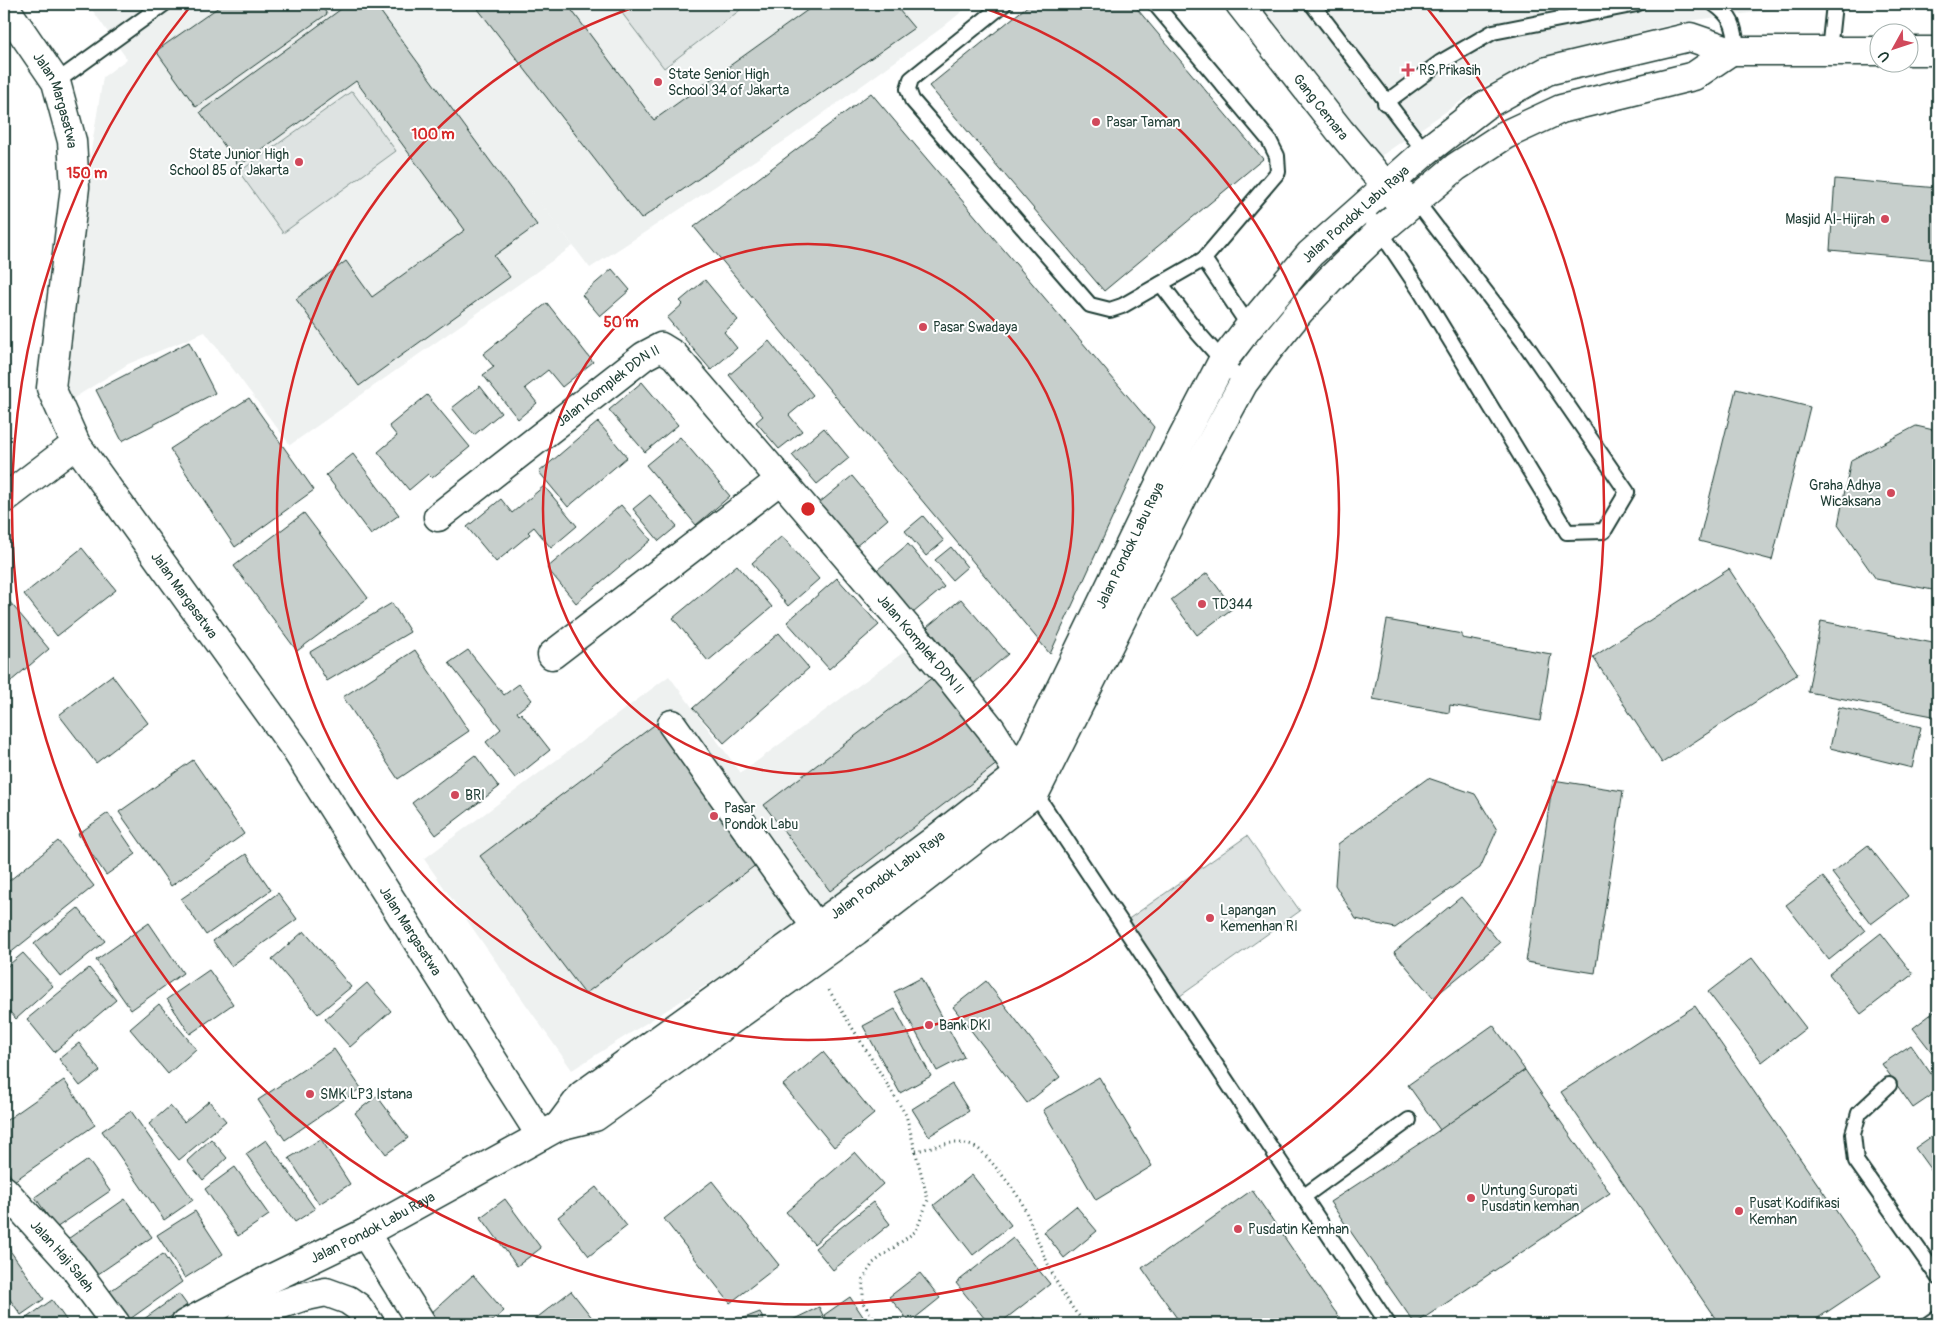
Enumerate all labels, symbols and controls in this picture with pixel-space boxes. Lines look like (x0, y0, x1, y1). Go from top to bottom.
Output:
north arrow (1870, 22, 1920, 72)
text: U (1875, 47, 1894, 65)
street label: Jalan Margasatwa (29, 49, 80, 149)
place label: RS Prikasih (1419, 62, 1481, 79)
marker: RS Prikasih (1401, 63, 1415, 77)
place label: State Senior High School 34 of Jakarta (668, 66, 789, 99)
street label: Gang Cemara (1289, 71, 1352, 144)
marker: State Senior High School 34 of Jakarta (652, 76, 664, 88)
place label: Pasar Taman (1106, 114, 1180, 131)
marker: Pasar Taman (1090, 116, 1102, 128)
text: 100 m (412, 125, 454, 144)
place label: State Junior High School 85 of Jakarta (169, 146, 289, 179)
marker: State Junior High School 85 of Jakarta (293, 156, 305, 168)
street label: Jalan Pondok Labu Raya (1298, 162, 1413, 266)
text: 150 m (67, 164, 107, 183)
place label: Masjid Al-Hijrah (1785, 211, 1875, 228)
marker: Masjid Al-Hijrah (1879, 213, 1891, 225)
text: 50 m (604, 313, 638, 332)
place label: Pasar Swadaya (933, 319, 1017, 336)
marker: Pasar Swadaya (917, 321, 929, 333)
street label: Jalan Komplek DDN II (553, 341, 663, 430)
place label: Graha Adhya Wicaksana (1809, 477, 1881, 510)
street label: Jalan Pondok Labu Raya (1092, 480, 1168, 611)
marker: Graha Adhya Wicaksana (1885, 487, 1897, 499)
centre of rings (799, 500, 817, 518)
street label: Jalan Margasatwa (147, 549, 221, 642)
street label: Jalan Komplek DDN II (873, 591, 968, 697)
place label: TD344 (1212, 596, 1253, 613)
marker: TD344 (1196, 598, 1208, 610)
place label: BRI (465, 787, 485, 804)
marker: BRI (449, 789, 461, 801)
place label: Pasar Pondok Labu (724, 800, 798, 833)
marker: Pasar Pondok Labu (708, 810, 720, 822)
street label: Jalan Pondok Labu Raya (827, 827, 948, 923)
street label: Jalan Margasatwa (376, 883, 445, 979)
place label: Lapangan Kemenhan RI (1220, 902, 1298, 935)
marker: Lapangan Kemenhan RI (1204, 912, 1216, 924)
place label: Bank DKI (939, 1017, 991, 1034)
marker: Bank DKI (923, 1019, 935, 1031)
place label: SMK LP3 Istana (320, 1086, 413, 1103)
marker: SMK LP3 Istana (304, 1088, 316, 1100)
place label: Untung Suropati Pusdatin kemhan (1481, 1182, 1580, 1215)
street label: Jalan Pondok Labu Raya (308, 1188, 438, 1267)
marker: Untung Suropati Pusdatin kemhan (1465, 1192, 1477, 1204)
place label: Pusat Kodifikasi Kemhan (1749, 1195, 1840, 1228)
marker: Pusat Kodifikasi Kemhan (1733, 1205, 1745, 1217)
street label: Jalan Haji Saleh (26, 1217, 97, 1295)
place label: Pusdatin Kemhan (1248, 1221, 1349, 1238)
marker: Pusdatin Kemhan (1232, 1223, 1244, 1235)

